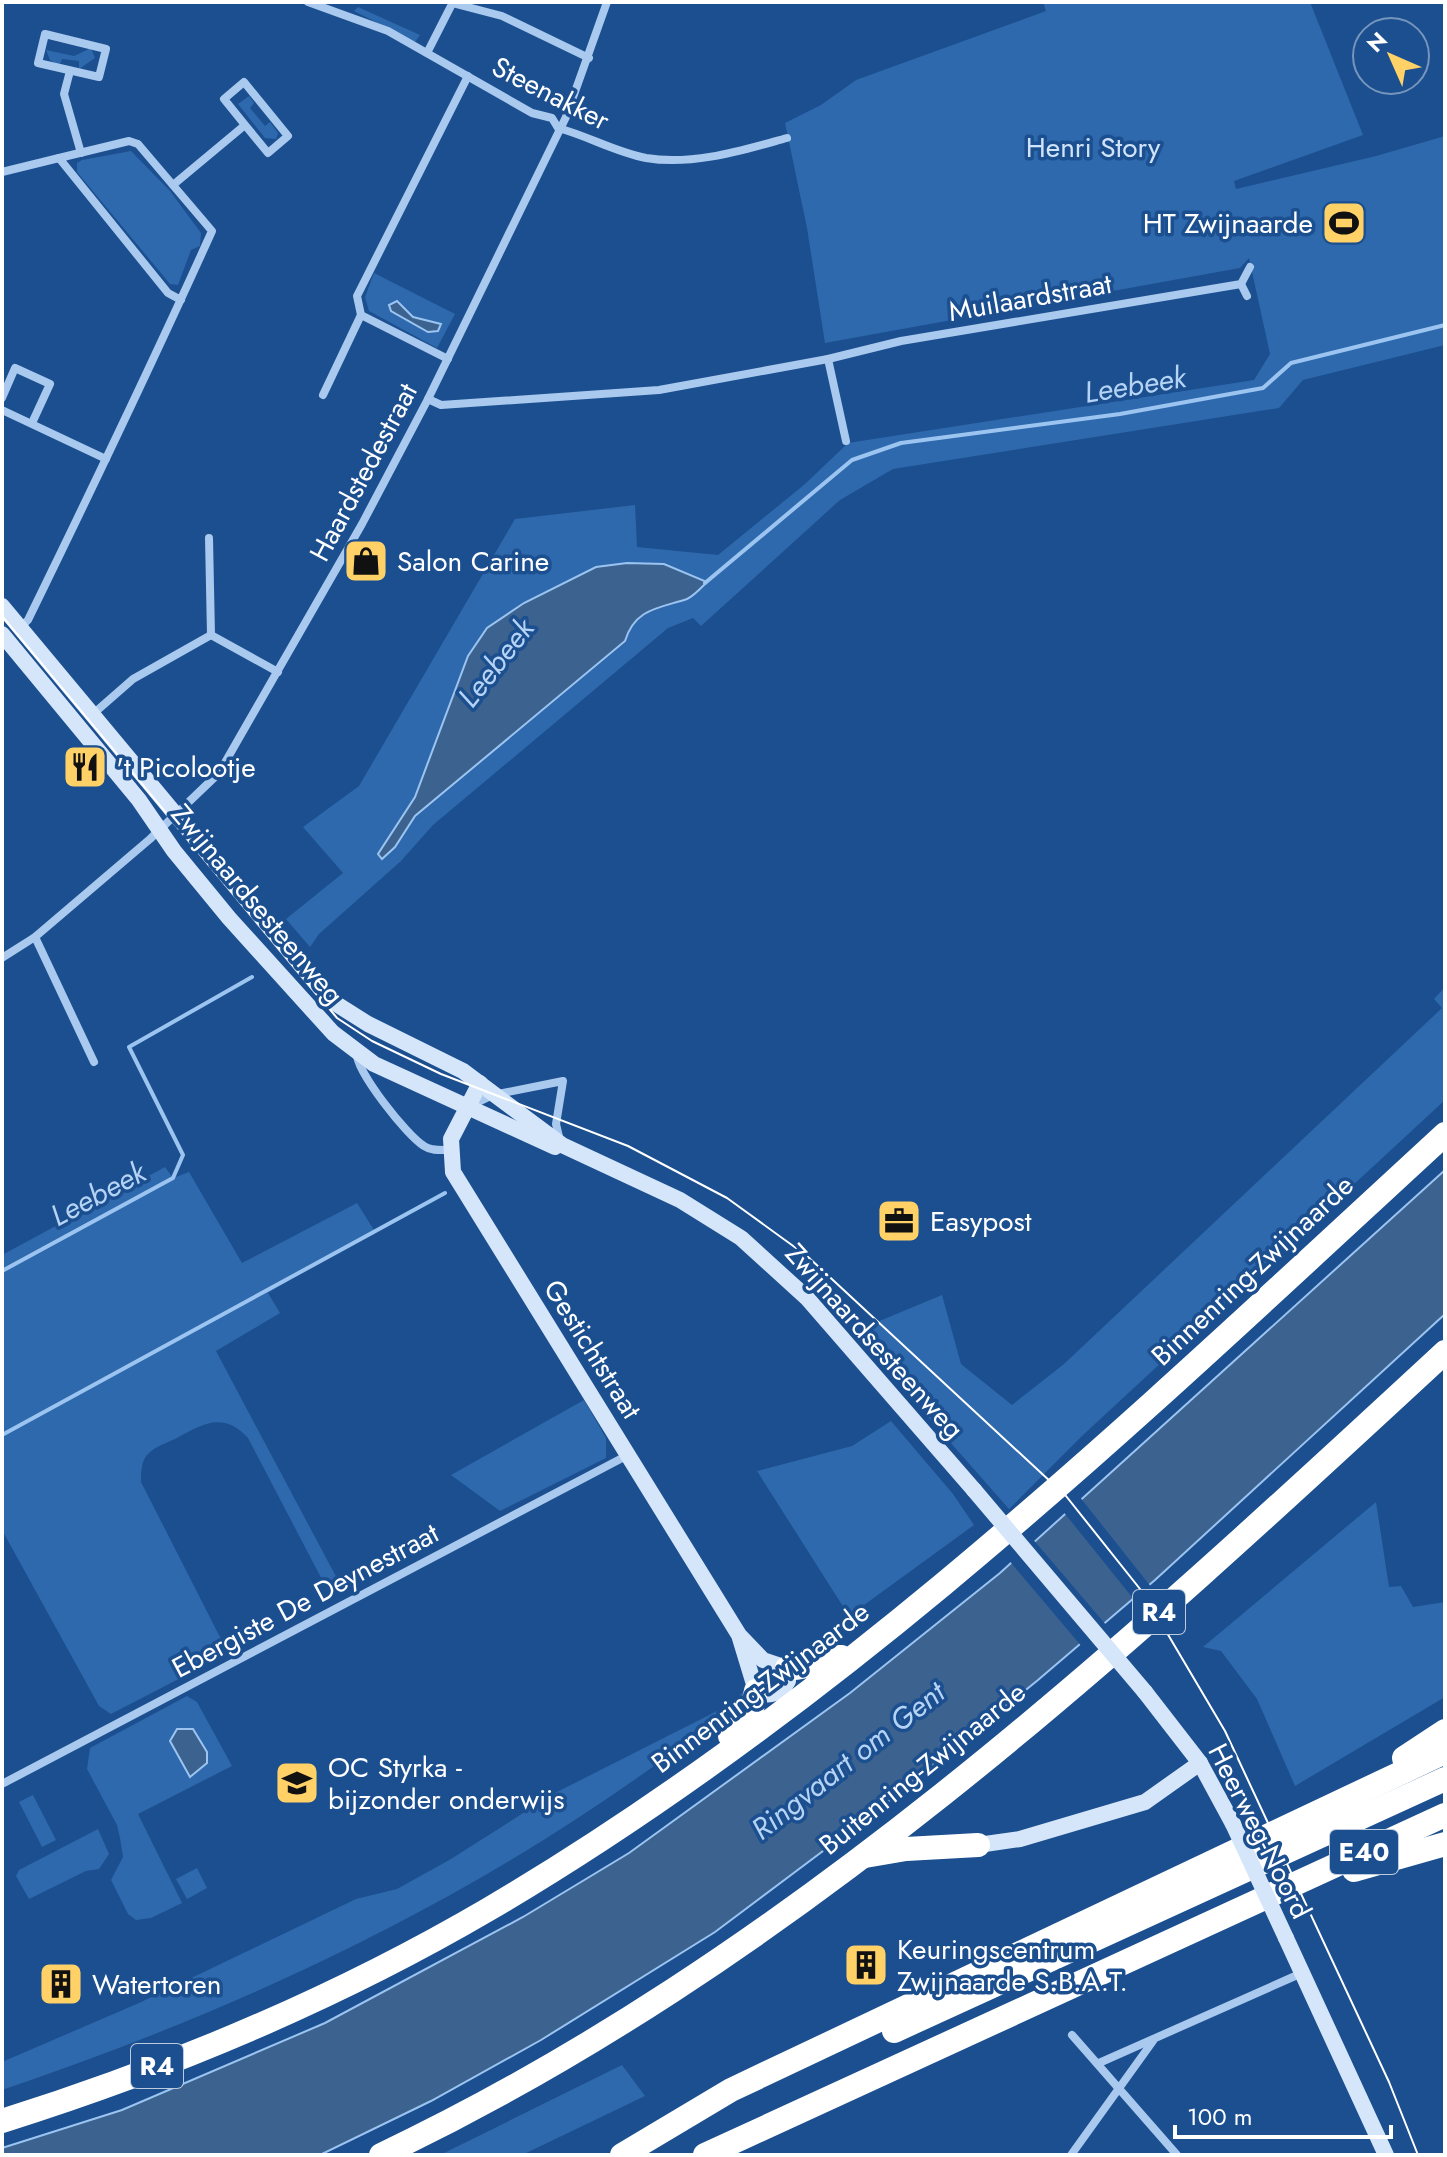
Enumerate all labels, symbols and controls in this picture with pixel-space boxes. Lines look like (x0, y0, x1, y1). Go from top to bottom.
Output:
north arrow (1351, 16, 1431, 96)
text: N (1359, 24, 1394, 59)
street label: Steenakker (485, 46, 617, 141)
park label: Henri Story (1026, 127, 1161, 168)
sports icon: HT Zwijnaarde (1320, 199, 1368, 247)
place label: HT Zwijnaarde (1143, 203, 1313, 244)
street label: Muilaardstraat (945, 263, 1115, 332)
water label: Leebeek (1081, 355, 1190, 414)
street label: Haardstedestraat (299, 376, 428, 569)
shop icon: Salon Carine (342, 537, 390, 585)
place label: Salon Carine (397, 541, 549, 582)
water label: Leebeek (447, 608, 545, 716)
restaurant icon: 't Picolootje (61, 743, 109, 791)
place label: 't Picolootje (116, 747, 256, 788)
street label: Zwijnaardsesteenweg (161, 795, 354, 1013)
water label: Leebeek (42, 1150, 154, 1237)
street label: Binnenring-Zwijnaarde (1142, 1165, 1363, 1375)
office icon: Easypost (875, 1197, 923, 1245)
place label: Easypost (930, 1201, 1032, 1242)
street label: Zwijnaardsesteenweg (776, 1235, 974, 1448)
street label: Gestichtstraat (533, 1272, 652, 1427)
street label: Ebergiste De Deynestraat (165, 1513, 446, 1688)
road number: R4 (1133, 1590, 1185, 1634)
street label: Binnenring-Zwijnaarde (643, 1592, 878, 1783)
water label: Ringvaart om Gent (742, 1670, 955, 1850)
street label: Buitenring-Zwijnaarde (810, 1672, 1035, 1865)
street label: Heerweg-Noord (1198, 1736, 1321, 1926)
place label: OC Styrka - bijzonder onderwijs (328, 1747, 565, 1820)
school or university icon: OC Styrka - bijzonder onderwijs (273, 1759, 321, 1807)
road number: E40 (1330, 1830, 1398, 1874)
place label: Keuringscentrum Zwijnaarde S.B.A.T. (897, 1929, 1128, 2002)
building icon: Keuringscentrum Zwijnaarde S.B.A.T. (842, 1941, 890, 1989)
building icon: Watertoren (37, 1960, 85, 2008)
place label: Watertoren (92, 1964, 221, 2005)
road number: R4 (131, 2044, 183, 2088)
scale bar (1175, 2089, 1391, 2139)
text: 100 m (1187, 2099, 1253, 2134)

